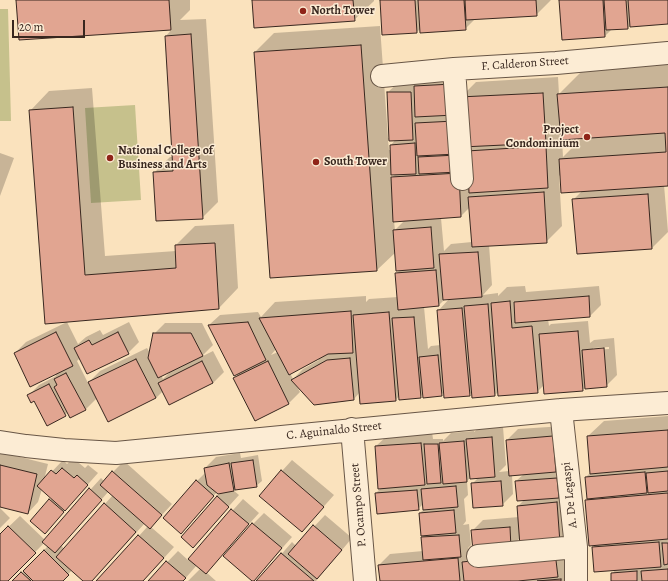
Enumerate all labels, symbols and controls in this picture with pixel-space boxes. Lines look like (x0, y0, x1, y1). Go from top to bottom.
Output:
place label: North Tower (311, 4, 375, 18)
marker: North Tower (298, 6, 308, 16)
scale bar (14, 12, 87, 38)
text: 20 m (19, 19, 43, 35)
street label: F. Calderon Street (481, 54, 569, 74)
place label: Project Condominium (506, 123, 579, 151)
marker: Project Condominium (582, 132, 592, 142)
place label: National College of Business and Arts (118, 144, 213, 172)
marker: National College of Business and Arts (105, 153, 115, 163)
place label: South Tower (324, 155, 387, 169)
marker: South Tower (311, 157, 321, 167)
street label: C. Aguinaldo Street (286, 419, 382, 443)
street label: A. De Legaspi (559, 461, 581, 529)
street label: P. Ocampo Street (348, 462, 370, 548)

